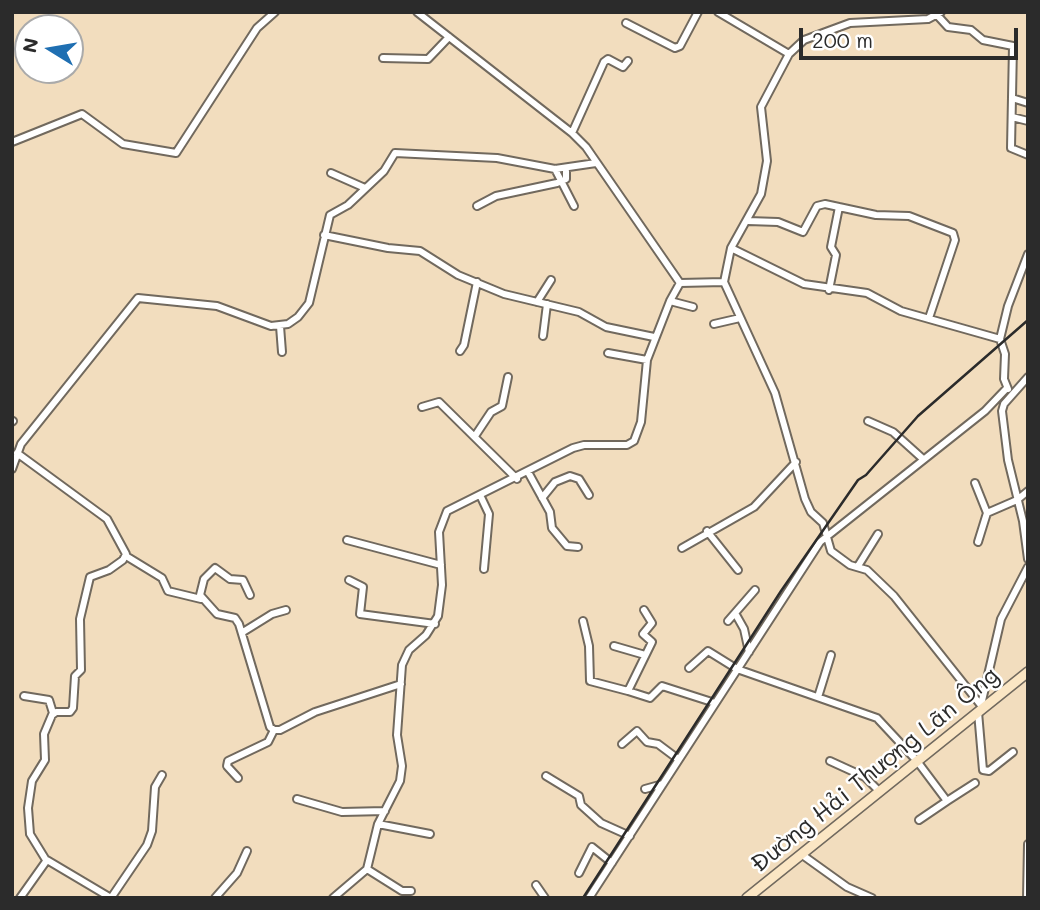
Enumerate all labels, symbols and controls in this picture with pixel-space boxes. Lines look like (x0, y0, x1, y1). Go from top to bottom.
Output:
north arrow (14, 14, 84, 84)
scale bar (802, 14, 1021, 58)
text: 200 m (812, 26, 873, 53)
text: N (16, 36, 44, 55)
street label: Đường Hải Thượng Lãn Ông (745, 661, 1005, 879)

